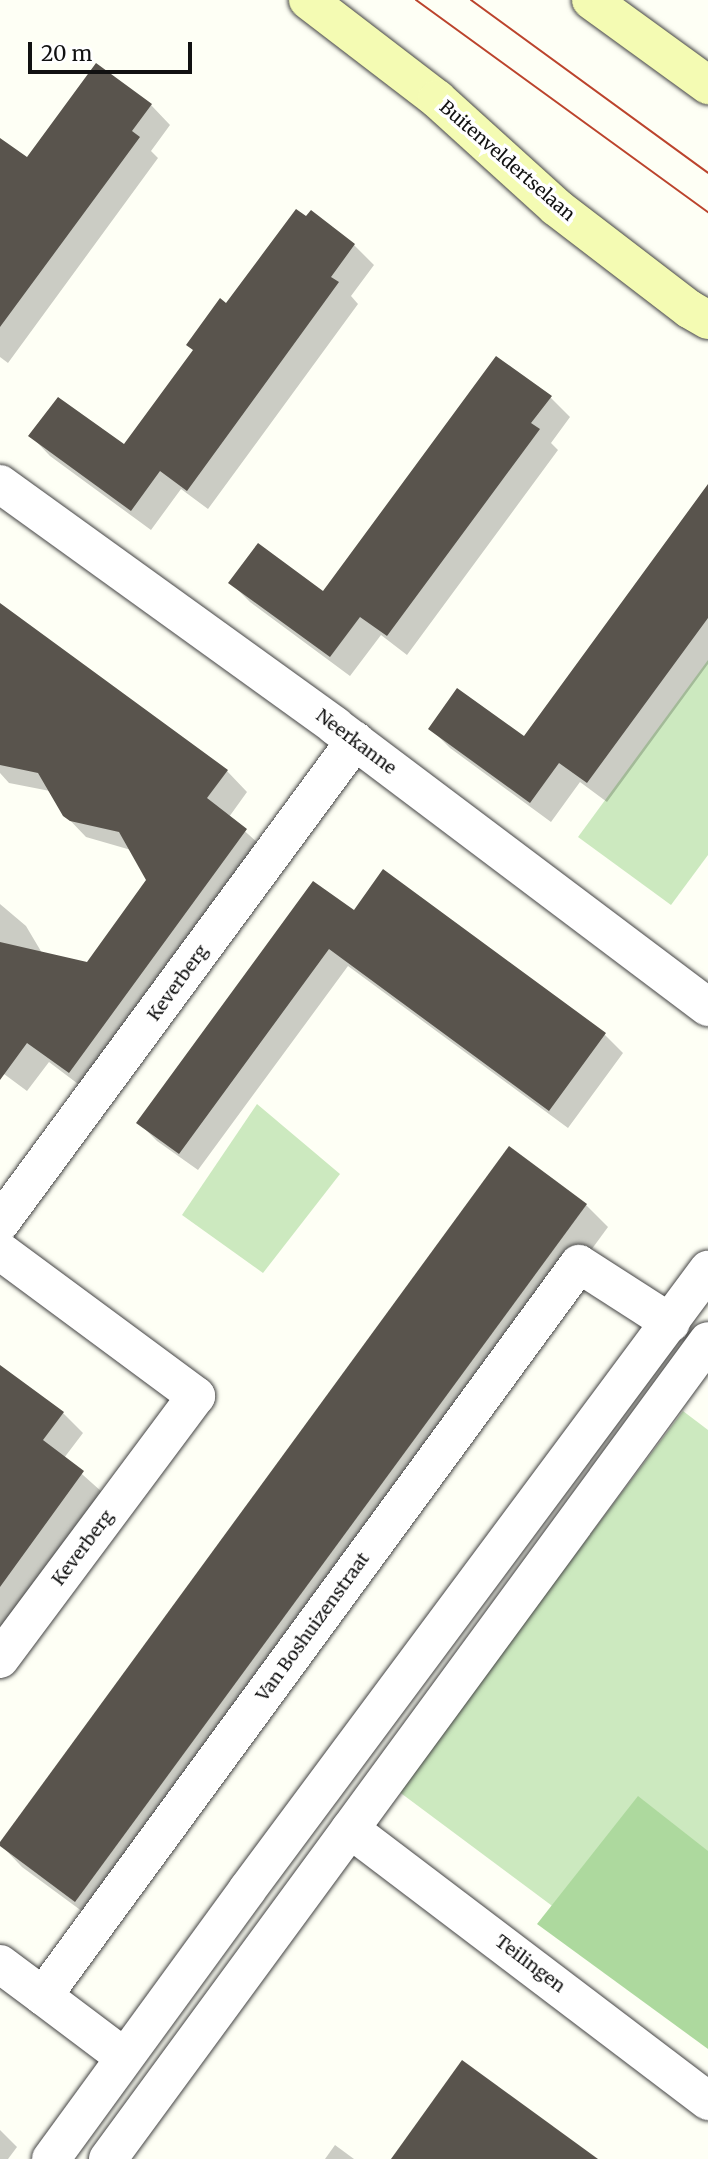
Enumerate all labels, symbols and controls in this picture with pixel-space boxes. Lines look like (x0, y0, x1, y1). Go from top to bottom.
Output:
scale bar (32, 28, 196, 72)
text: 20 m (41, 40, 92, 67)
street label: Buitenveldertselaan (435, 96, 579, 226)
street label: Neerkanne (312, 705, 400, 779)
street label: Keverberg (143, 941, 213, 1025)
street label: Keverberg (48, 1506, 118, 1590)
street label: Van Boshuizenstraat (252, 1549, 374, 1705)
street label: Teilingen (491, 1931, 569, 1997)

